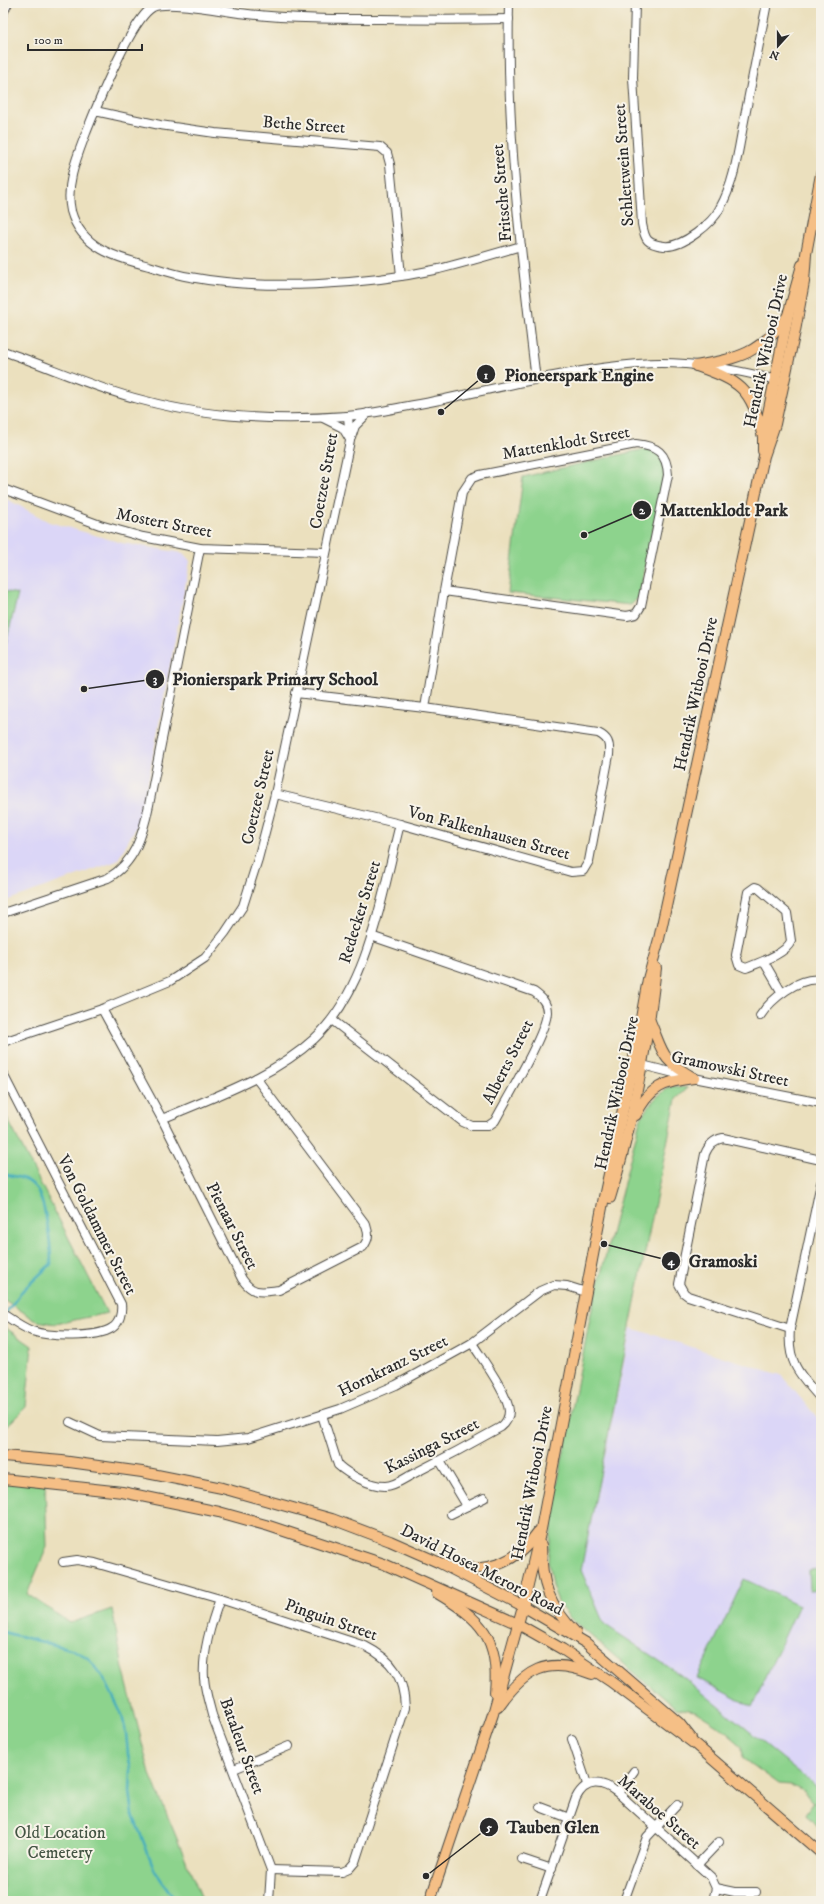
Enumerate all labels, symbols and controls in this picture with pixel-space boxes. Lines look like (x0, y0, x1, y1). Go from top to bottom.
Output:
scale bar (28, 26, 142, 52)
north arrow (758, 26, 798, 66)
text: 100 m (34, 33, 63, 48)
text: N (768, 46, 781, 63)
street label: Schlettwein Street (609, 102, 639, 227)
street label: Bethe Street (262, 111, 347, 139)
street label: Fritsche Street (487, 142, 517, 243)
street label: Hendrik Witbooi Drive (739, 272, 793, 430)
callout: Pioneerspark Engine (476, 359, 662, 389)
text: Pioneerspark Engine (504, 365, 654, 387)
text: 1 (484, 368, 489, 383)
street label: Mattenklodt Street (501, 421, 632, 465)
street label: Coetzee Street (305, 431, 343, 531)
callout: Mattenklodt Park (632, 495, 796, 525)
text: Mattenklodt Park (660, 500, 789, 522)
street label: Mostert Street (114, 503, 214, 543)
text: 2 (639, 503, 646, 518)
street label: Hendrik Witbooi Drive (669, 615, 723, 773)
callout: Pionierspark Primary School (145, 664, 386, 694)
text: Pionierspark Primary School (172, 669, 378, 691)
text: 3 (153, 672, 158, 687)
street label: Coetzee Street (236, 747, 280, 847)
street label: Von Falkenhausen Street (405, 801, 573, 865)
street label: Redecker Street (334, 857, 386, 966)
street label: Hendrik Witbooi Drive (590, 1014, 644, 1172)
street label: Alberts Street (477, 1015, 539, 1108)
street label: Gramowski Street (669, 1046, 791, 1092)
street label: Von Goldammer Street (52, 1150, 142, 1299)
street label: Pienaar Street (201, 1179, 264, 1274)
callout: Gramoski (661, 1246, 766, 1276)
text: Gramoski (689, 1251, 758, 1273)
text: 4 (667, 1254, 676, 1269)
street label: Hornkranz Street (334, 1330, 452, 1402)
street label: Hendrik Witbooi Drive (506, 1404, 558, 1562)
street label: Kassinga Street (381, 1413, 483, 1479)
street label: David Hosea Meroro Road (397, 1519, 568, 1621)
street label: Pinguin Street (282, 1594, 381, 1646)
street label: Bataleur Street (214, 1695, 270, 1798)
street label: Maraboe Street (613, 1770, 706, 1855)
callout: Tauben Glen (479, 1812, 607, 1842)
text: Tauben Glen (506, 1817, 600, 1839)
text: 5 (485, 1820, 492, 1835)
park label: Old Location Cemetery (14, 1822, 106, 1864)

